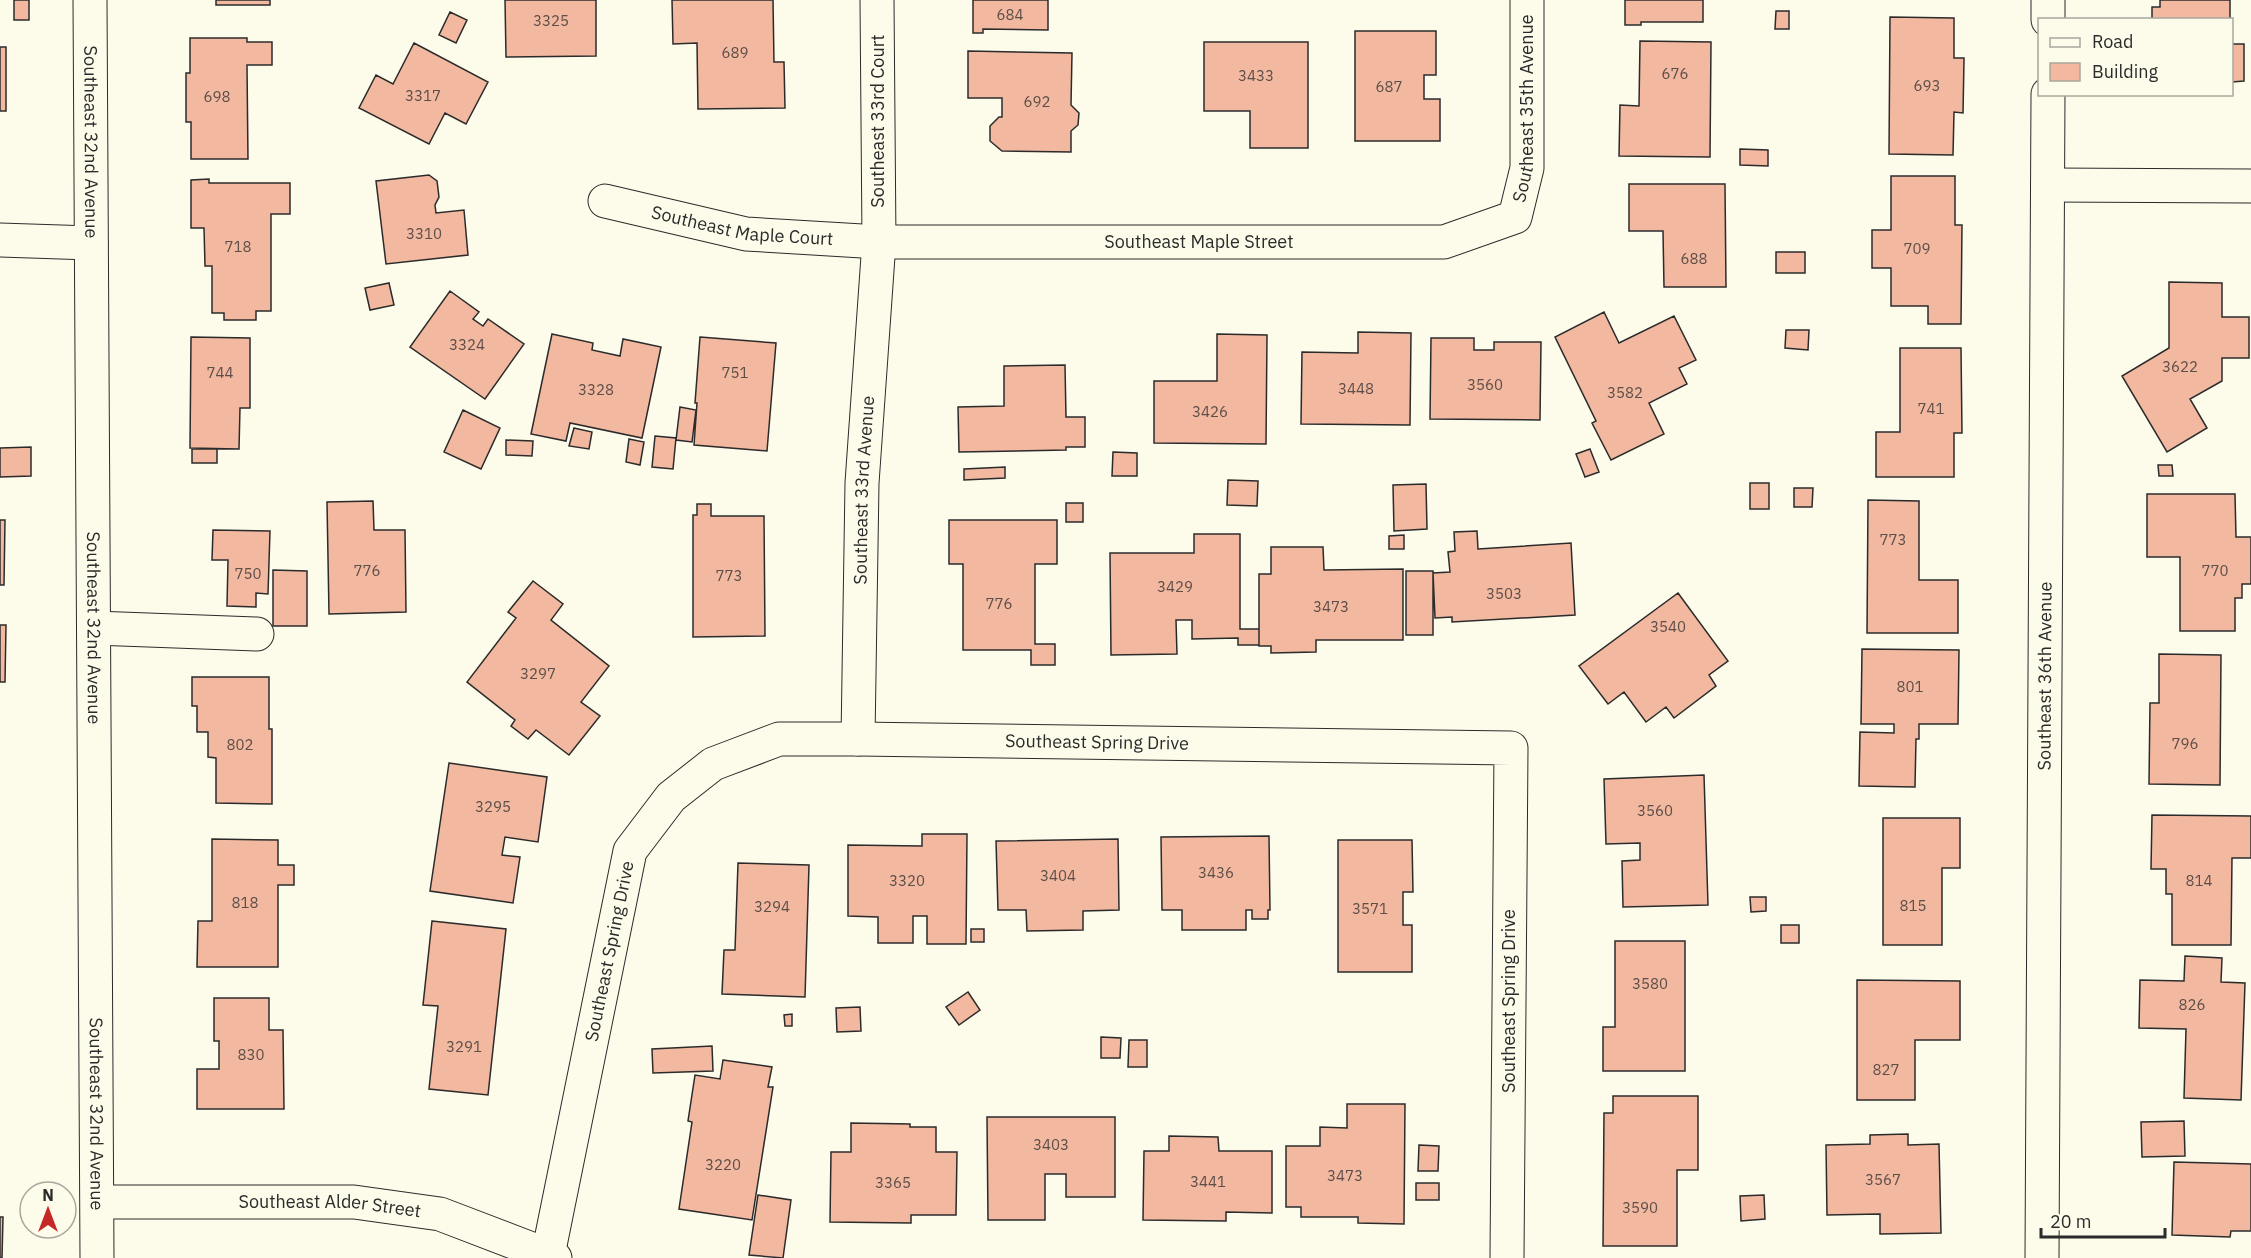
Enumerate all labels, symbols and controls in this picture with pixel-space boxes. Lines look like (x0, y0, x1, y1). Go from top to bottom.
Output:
house number: 684 (996, 5, 1024, 24)
house number: 3325 (533, 11, 569, 30)
street label: Southeast 35th Avenue (1507, 14, 1538, 205)
legend (2038, 18, 2233, 96)
text: Road (2092, 30, 2133, 53)
street label: Southeast 33rd Court (866, 34, 889, 208)
house number: 689 (721, 43, 749, 62)
street label: Southeast 32nd Avenue (79, 46, 103, 239)
text: Building (2092, 60, 2159, 83)
house number: 676 (1661, 64, 1689, 83)
house number: 3433 (1238, 66, 1274, 85)
house number: 693 (1913, 76, 1941, 95)
house number: 687 (1375, 77, 1403, 96)
house number: 3317 (405, 86, 441, 105)
house number: 698 (203, 87, 231, 106)
house number: 692 (1023, 92, 1051, 111)
street label: Southeast Maple Court (649, 200, 834, 250)
house number: 3310 (406, 224, 442, 243)
street label: Southeast Maple Street (1104, 230, 1294, 253)
house number: 718 (224, 237, 252, 256)
house number: 709 (1903, 239, 1931, 258)
house number: 688 (1680, 249, 1708, 268)
house number: 3324 (449, 335, 485, 354)
house number: 3622 (2162, 357, 2198, 376)
house number: 744 (206, 363, 234, 382)
house number: 751 (721, 363, 749, 382)
house number: 3560 (1467, 375, 1503, 394)
house number: 3448 (1338, 379, 1374, 398)
house number: 3328 (578, 380, 614, 399)
house number: 3582 (1607, 383, 1643, 402)
street label: Southeast 33rd Avenue (848, 395, 879, 585)
house number: 741 (1917, 399, 1945, 418)
house number: 3426 (1192, 402, 1228, 421)
house number: 773 (1879, 530, 1907, 549)
street label: Southeast 32nd Avenue (82, 532, 106, 725)
house number: 776 (353, 561, 381, 580)
house number: 770 (2201, 561, 2229, 580)
house number: 750 (234, 564, 262, 583)
house number: 773 (715, 566, 743, 585)
house number: 3429 (1157, 577, 1193, 596)
street label: Southeast 36th Avenue (2033, 581, 2056, 770)
house number: 3503 (1486, 584, 1522, 603)
house number: 776 (985, 594, 1013, 613)
house number: 3473 (1313, 597, 1349, 616)
house number: 3540 (1650, 617, 1686, 636)
house number: 3297 (520, 664, 556, 683)
house number: 801 (1896, 677, 1924, 696)
street label: Southeast Spring Drive (1005, 729, 1189, 755)
house number: 796 (2171, 734, 2199, 753)
house number: 802 (226, 735, 254, 754)
house number: 3295 (475, 797, 511, 816)
house number: 3560 (1637, 801, 1673, 820)
street label: Southeast Spring Drive (580, 859, 639, 1044)
house number: 3436 (1198, 863, 1234, 882)
house number: 3404 (1040, 866, 1076, 885)
house number: 3320 (889, 871, 925, 890)
house number: 814 (2185, 871, 2213, 890)
house number: 818 (231, 893, 259, 912)
house number: 815 (1899, 896, 1927, 915)
house number: 3294 (754, 897, 790, 916)
house number: 3571 (1352, 899, 1388, 918)
street label: Southeast Spring Drive (1497, 909, 1520, 1093)
house number: 3580 (1632, 974, 1668, 993)
house number: 826 (2178, 995, 2206, 1014)
street label: Southeast 32nd Avenue (85, 1018, 109, 1211)
house number: 3291 (446, 1037, 482, 1056)
house number: 830 (237, 1045, 265, 1064)
house number: 827 (1872, 1060, 1900, 1079)
house number: 3403 (1033, 1135, 1069, 1154)
house number: 3220 (705, 1155, 741, 1174)
house number: 3473 (1327, 1166, 1363, 1185)
house number: 3567 (1865, 1170, 1901, 1189)
house number: 3441 (1190, 1172, 1226, 1191)
house number: 3365 (875, 1173, 911, 1192)
north arrow (18, 1180, 78, 1240)
text: N (42, 1185, 54, 1205)
street label: Southeast Alder Street (238, 1190, 423, 1222)
house number: 3590 (1622, 1198, 1658, 1217)
scale bar (2041, 1201, 2166, 1239)
text: 20 m (2050, 1210, 2092, 1233)

